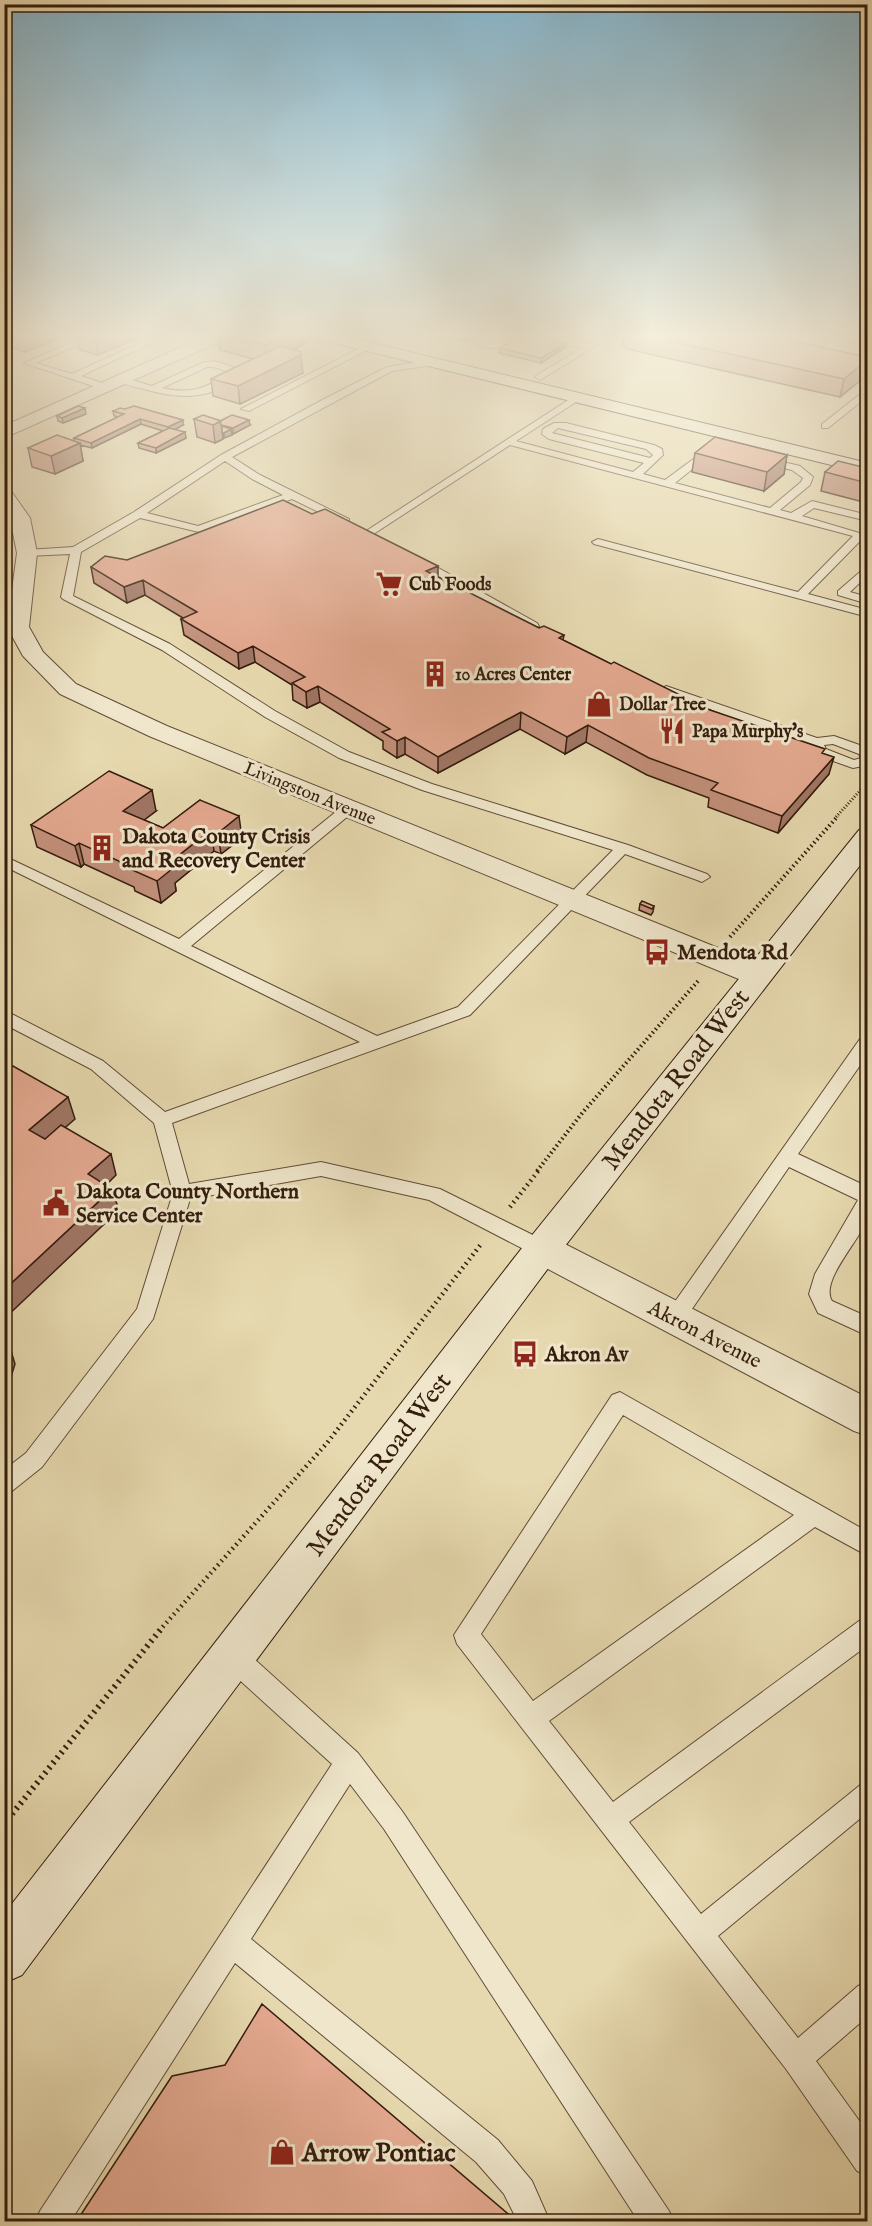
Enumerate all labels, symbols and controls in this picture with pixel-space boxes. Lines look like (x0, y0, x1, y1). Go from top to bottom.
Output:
supermarket icon: Cub Foods (374, 569, 404, 599)
place label: Cub Foods (409, 574, 492, 597)
building icon: 10 Acres Center (420, 659, 450, 689)
place label: 10 Acres Center (455, 664, 572, 687)
shop icon: Dollar Tree (584, 689, 614, 719)
place label: Dollar Tree (619, 694, 707, 717)
restaurant icon: Papa Murphy's (657, 716, 687, 746)
place label: Papa Murphy's (692, 721, 804, 744)
street label: Livingston Avenue (240, 757, 379, 831)
place label: Dakota County Crisis and Recovery Center (122, 824, 310, 875)
building icon: Dakota County Crisis and Recovery Center (87, 833, 117, 863)
bus stop icon: Mendota Rd (642, 937, 672, 967)
place label: Mendota Rd (677, 940, 789, 967)
street label: Mendota Road West (595, 982, 757, 1177)
place label: Dakota County Northern Service Center (76, 1179, 299, 1230)
public building icon: Dakota County Northern Service Center (41, 1188, 71, 1218)
street label: Akron Avenue (642, 1295, 766, 1376)
bus stop icon: Akron Av (510, 1339, 540, 1369)
place label: Akron Av (544, 1342, 629, 1369)
street label: Mendota Road West (299, 1366, 459, 1563)
shop icon: Arrow Pontiac (267, 2137, 297, 2167)
place label: Arrow Pontiac (301, 2137, 456, 2170)

